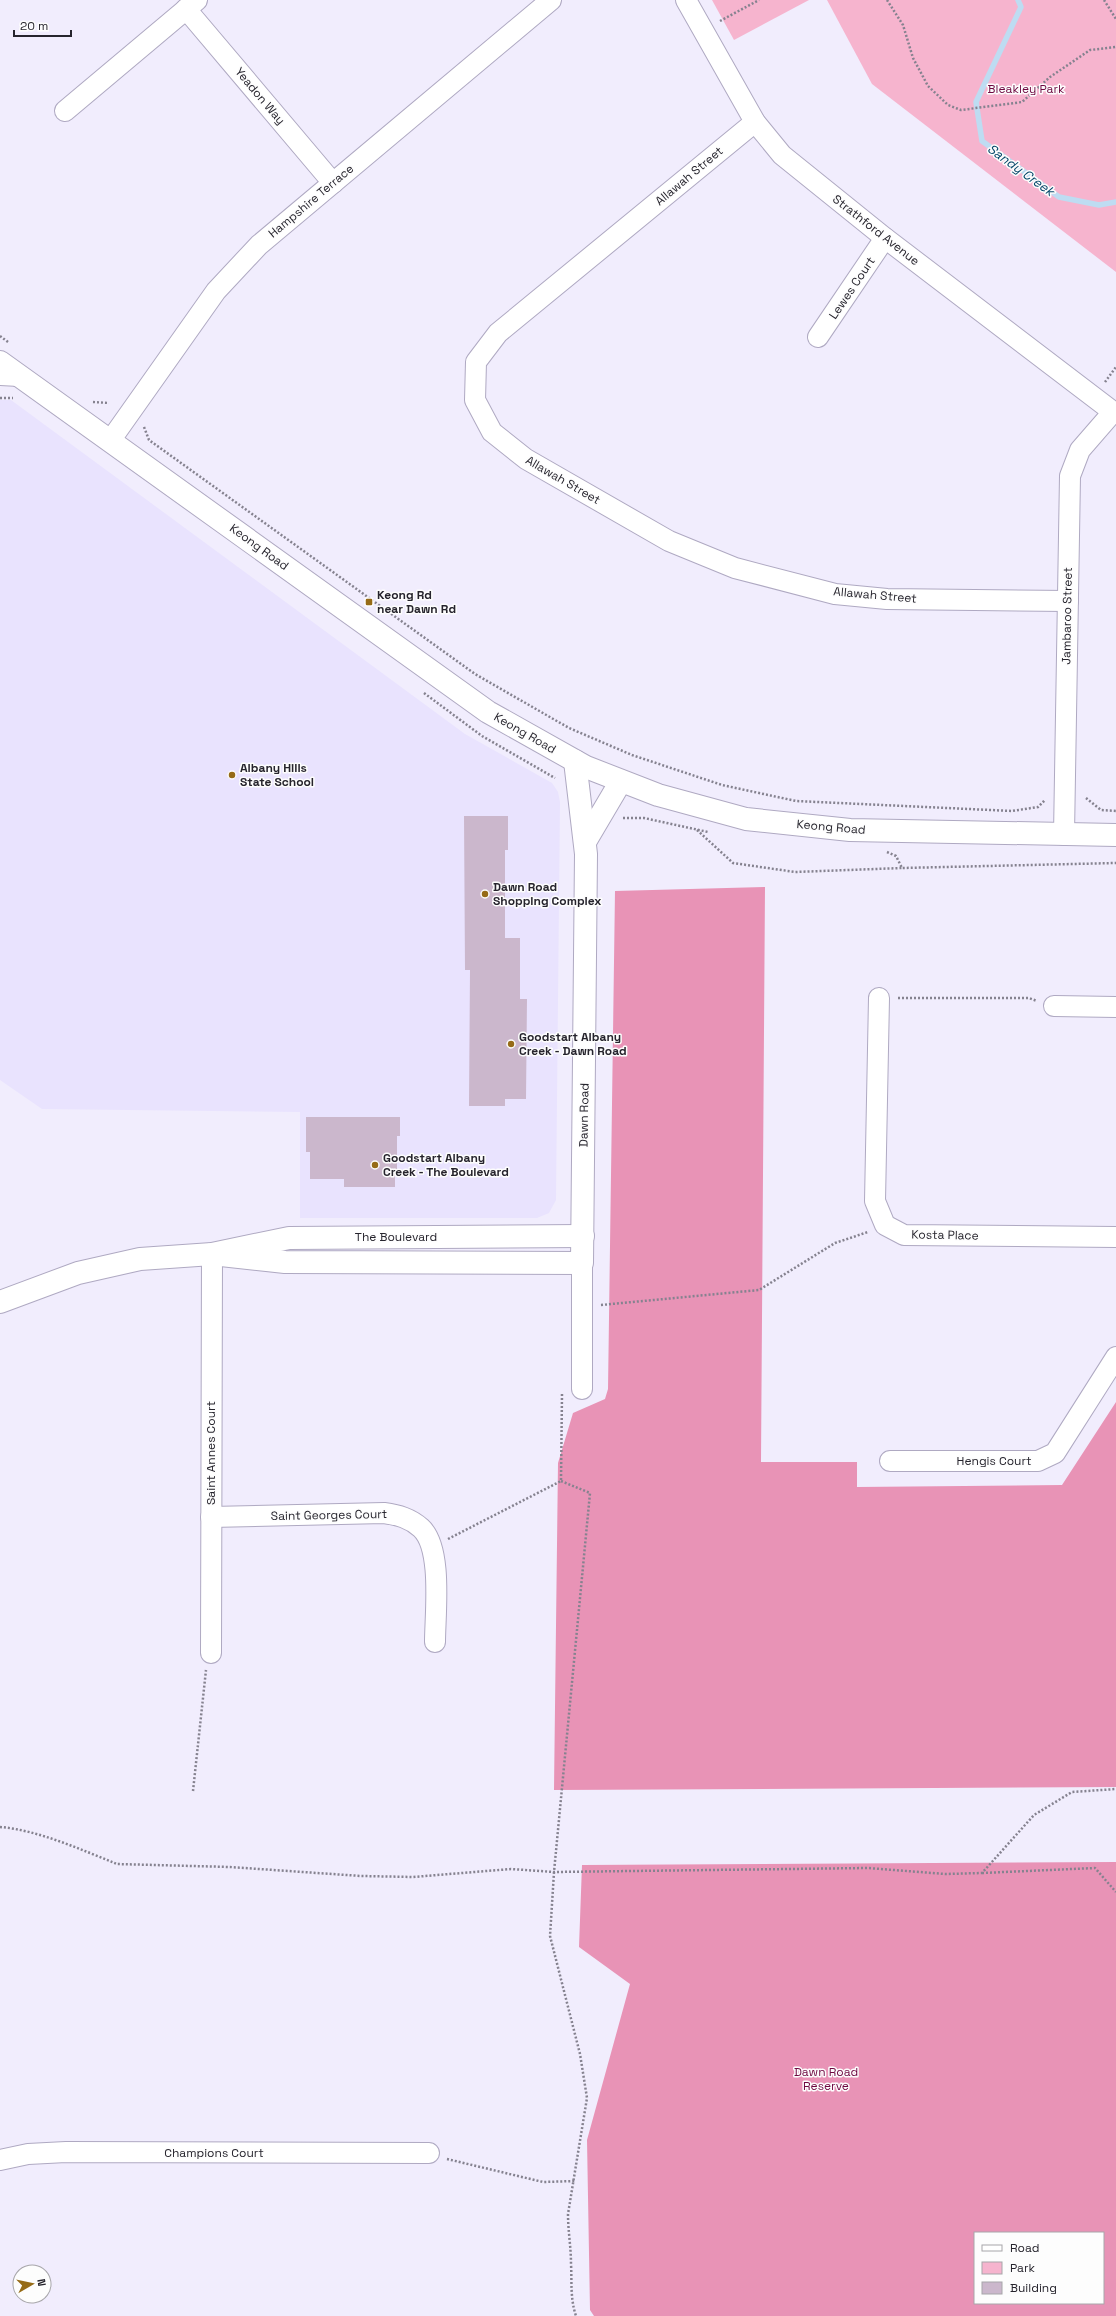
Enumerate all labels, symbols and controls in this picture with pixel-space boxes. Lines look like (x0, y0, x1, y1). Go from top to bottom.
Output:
scale bar (14, 12, 71, 38)
text: 20 m (20, 18, 48, 34)
street label: Yeadon Way (231, 64, 289, 128)
park label: Bleakley Park (988, 81, 1065, 97)
water label: Sandy Creek (984, 140, 1059, 201)
street label: Allawah Street (652, 143, 726, 209)
street label: Hampshire Terrace (265, 161, 357, 241)
street label: Strathford Avenue (829, 191, 923, 269)
street label: Lewes Court (825, 254, 879, 322)
street label: Allawah Street (523, 452, 603, 508)
street label: Keong Road (226, 520, 292, 574)
street label: Jambaroo Street (1058, 567, 1076, 665)
street label: Allawah Street (833, 583, 917, 607)
place label: Keong Rd near Dawn Rd (377, 587, 456, 617)
marker: Keong Rd near Dawn Rd (364, 597, 374, 607)
street label: Keong Road (491, 709, 559, 757)
place label: Albany Hills State School (240, 760, 314, 790)
marker: Albany Hills State School (227, 770, 237, 780)
street label: Keong Road (796, 816, 866, 838)
place label: Dawn Road Shopping Complex (493, 879, 601, 909)
marker: Dawn Road Shopping Complex (480, 889, 490, 899)
place label: Goodstart Albany Creek - Dawn Road (519, 1029, 627, 1059)
marker: Goodstart Albany Creek - Dawn Road (506, 1039, 516, 1049)
street label: Dawn Road (575, 1083, 593, 1147)
place label: Goodstart Albany Creek - The Boulevard (383, 1150, 509, 1180)
marker: Goodstart Albany Creek - The Boulevard (370, 1160, 380, 1170)
street label: Kosta Place (911, 1226, 979, 1244)
street label: The Boulevard (355, 1229, 437, 1245)
street label: Saint Annes Court (203, 1401, 219, 1505)
street label: Hengis Court (957, 1453, 1031, 1469)
street label: Saint Georges Court (271, 1506, 387, 1524)
park label: Dawn Road Reserve (794, 2064, 858, 2094)
street label: Champions Court (164, 2145, 264, 2161)
legend (974, 2232, 1104, 2304)
text: Road (1010, 2240, 1039, 2256)
text: Park (1010, 2260, 1035, 2276)
north arrow (12, 2264, 52, 2304)
text: N (34, 2278, 49, 2287)
text: Building (1010, 2280, 1057, 2296)

